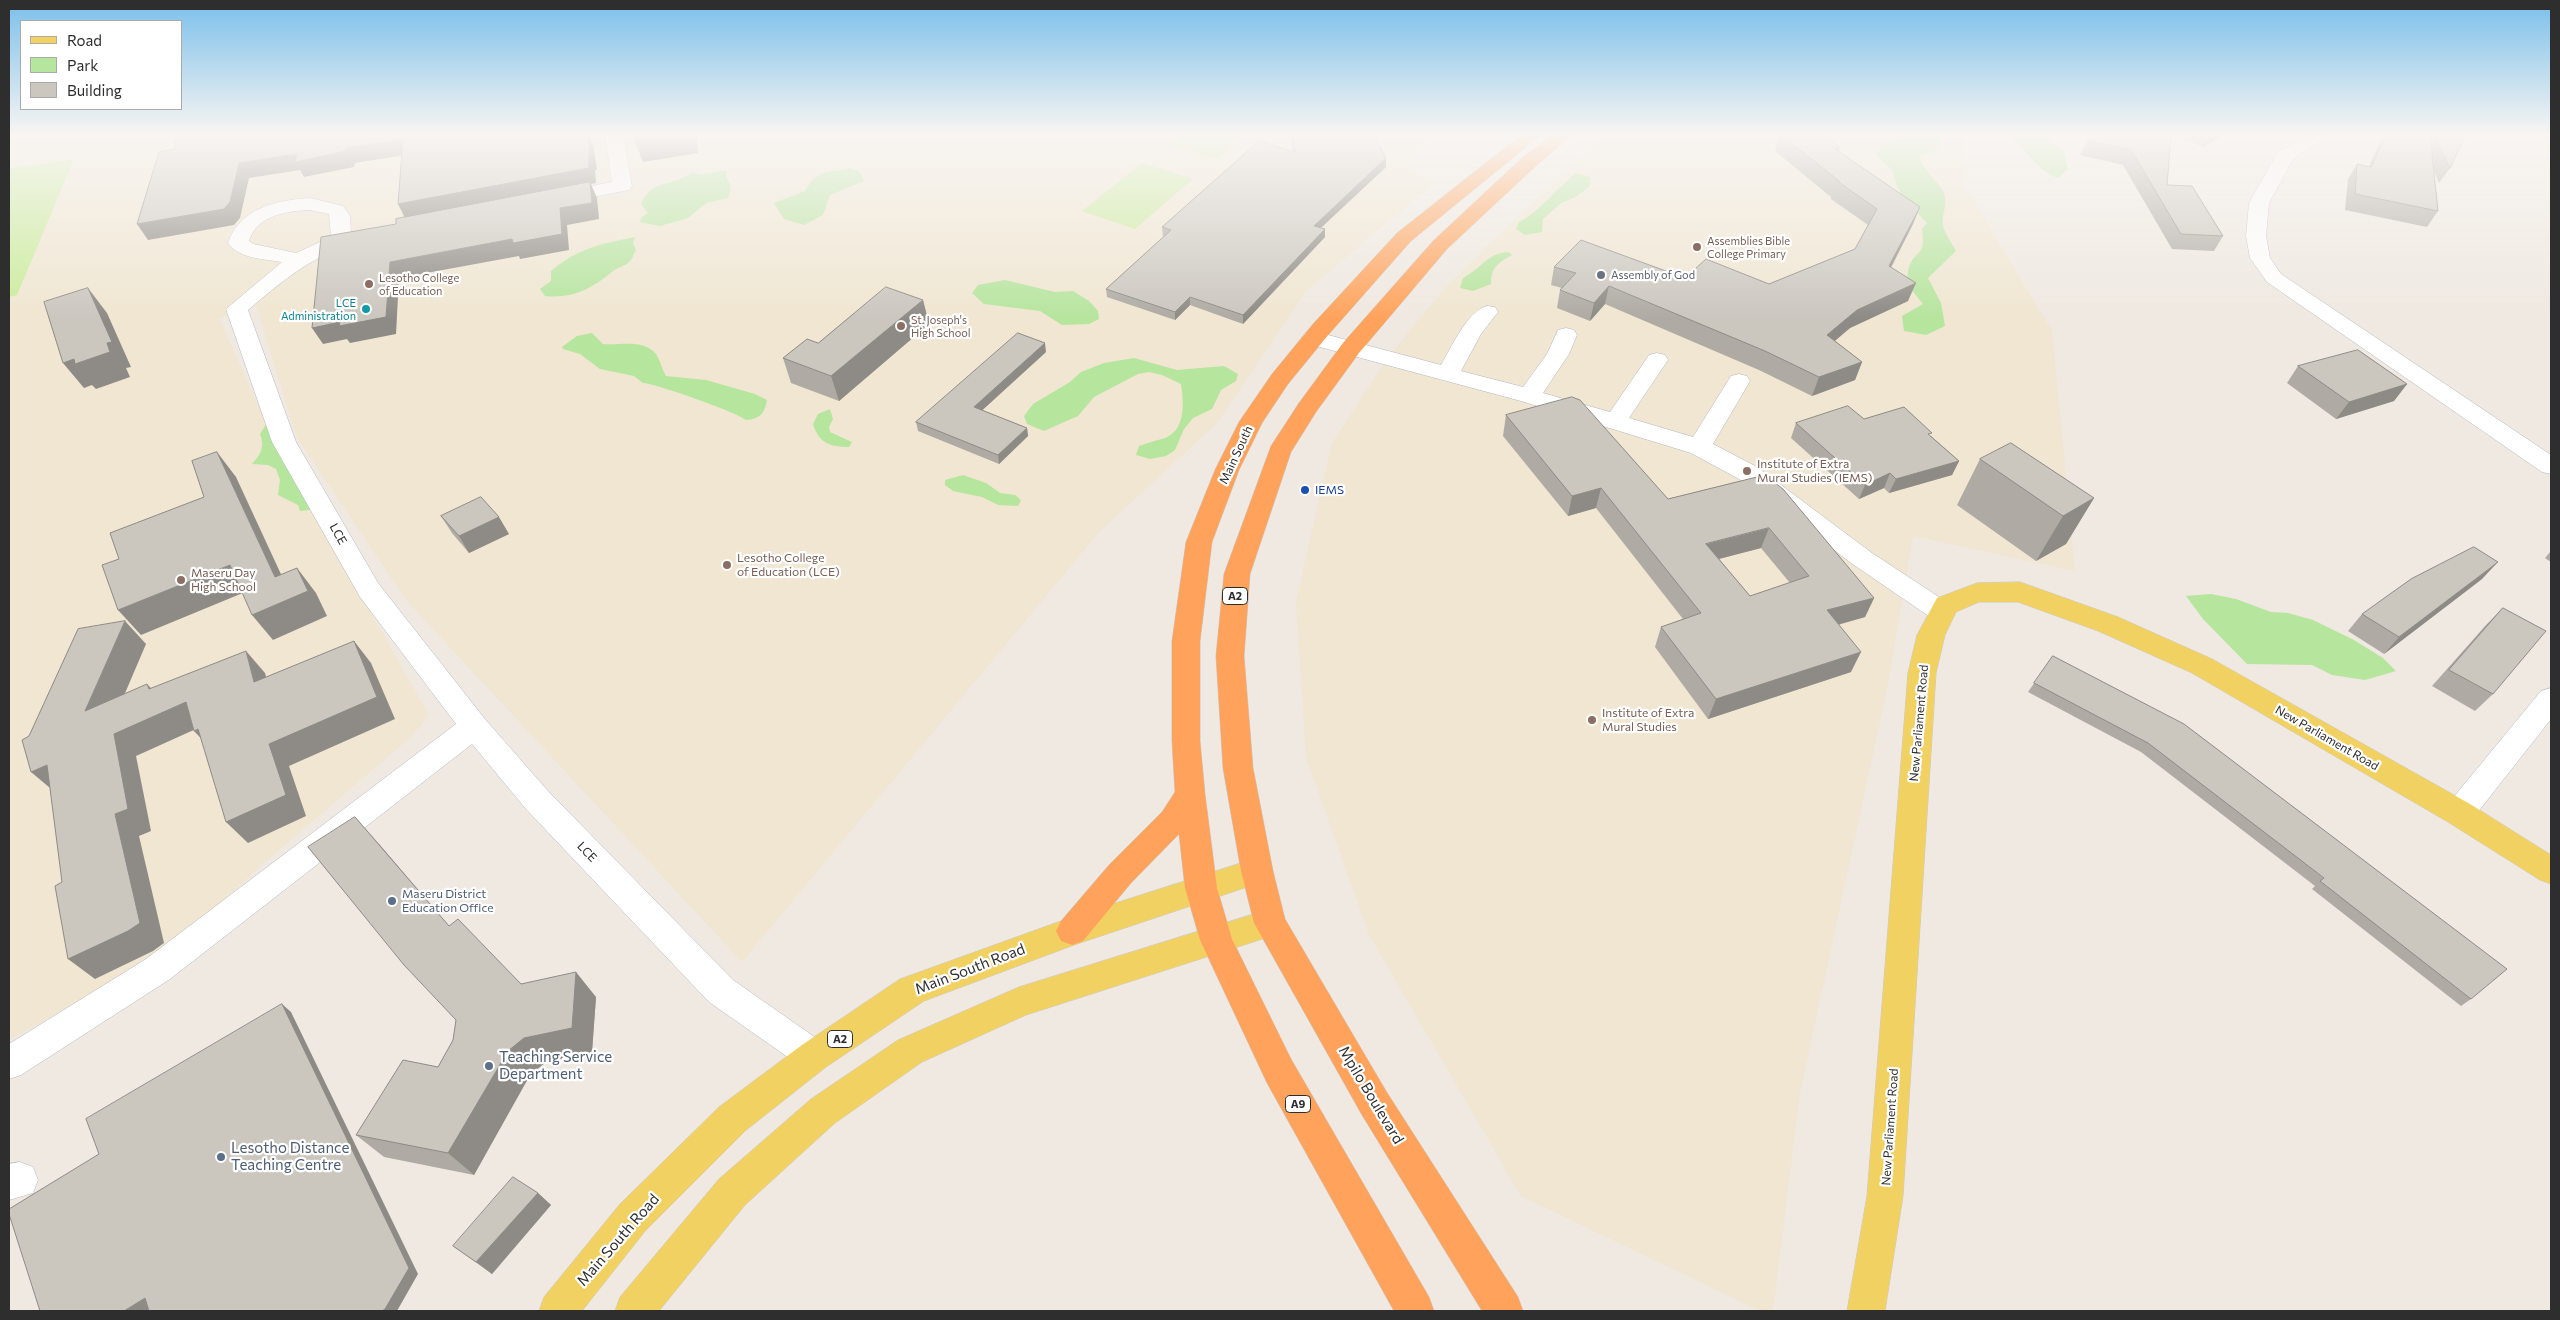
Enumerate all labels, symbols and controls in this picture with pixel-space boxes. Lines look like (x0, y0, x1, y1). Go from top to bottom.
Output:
legend (20, 20, 182, 110)
text: Road (67, 31, 102, 49)
text: Park (67, 56, 98, 74)
text: Building (67, 81, 122, 99)
place label: Assemblies Bible College Primary (1707, 234, 1790, 260)
marker: Assemblies Bible College Primary (1691, 241, 1703, 253)
place label: Assembly of God (1611, 268, 1695, 282)
marker: Assembly of God (1595, 269, 1607, 281)
place label: Lesotho College of Education (379, 271, 459, 297)
marker: Lesotho College of Education (363, 278, 375, 290)
place label: LCE Administration (281, 296, 356, 322)
marker: LCE Administration (360, 303, 372, 315)
place label: St. Joseph's High School (911, 313, 971, 339)
marker: St. Joseph's High School (895, 320, 907, 332)
street label: Main South (1216, 424, 1256, 486)
place label: Institute of Extra Mural Studies (IEMS) (1757, 457, 1872, 485)
marker: Institute of Extra Mural Studies (IEMS) (1741, 465, 1753, 477)
place label: IEMS (1315, 483, 1344, 497)
marker: IEMS (1299, 484, 1311, 496)
street label: LCE (326, 521, 350, 547)
place label: Lesotho College of Education (LCE) (737, 551, 840, 579)
marker: Lesotho College of Education (LCE) (721, 559, 733, 571)
place label: Maseru Day High School (191, 566, 256, 594)
marker: Maseru Day High School (175, 574, 187, 586)
road number: A2 (1222, 588, 1248, 604)
street label: New Parliament Road (1907, 664, 1931, 782)
street label: New Parliament Road (2273, 703, 2381, 773)
place label: Institute of Extra Mural Studies (1602, 706, 1694, 734)
marker: Institute of Extra Mural Studies (1586, 714, 1598, 726)
street label: LCE (574, 839, 600, 865)
place label: Maseru District Education Office (402, 887, 494, 915)
marker: Maseru District Education Office (386, 895, 398, 907)
street label: Main South Road (913, 940, 1027, 998)
road number: A2 (828, 1030, 852, 1048)
street label: Mpilo Boulevard (1335, 1043, 1407, 1147)
place label: Teaching Service Department (499, 1048, 612, 1083)
marker: Teaching Service Department (483, 1060, 495, 1072)
street label: New Parliament Road (1879, 1068, 1901, 1186)
road number: A9 (1286, 1096, 1310, 1112)
place label: Lesotho Distance Teaching Centre (231, 1139, 349, 1174)
marker: Lesotho Distance Teaching Centre (215, 1151, 227, 1163)
street label: Main South Road (573, 1190, 663, 1290)

